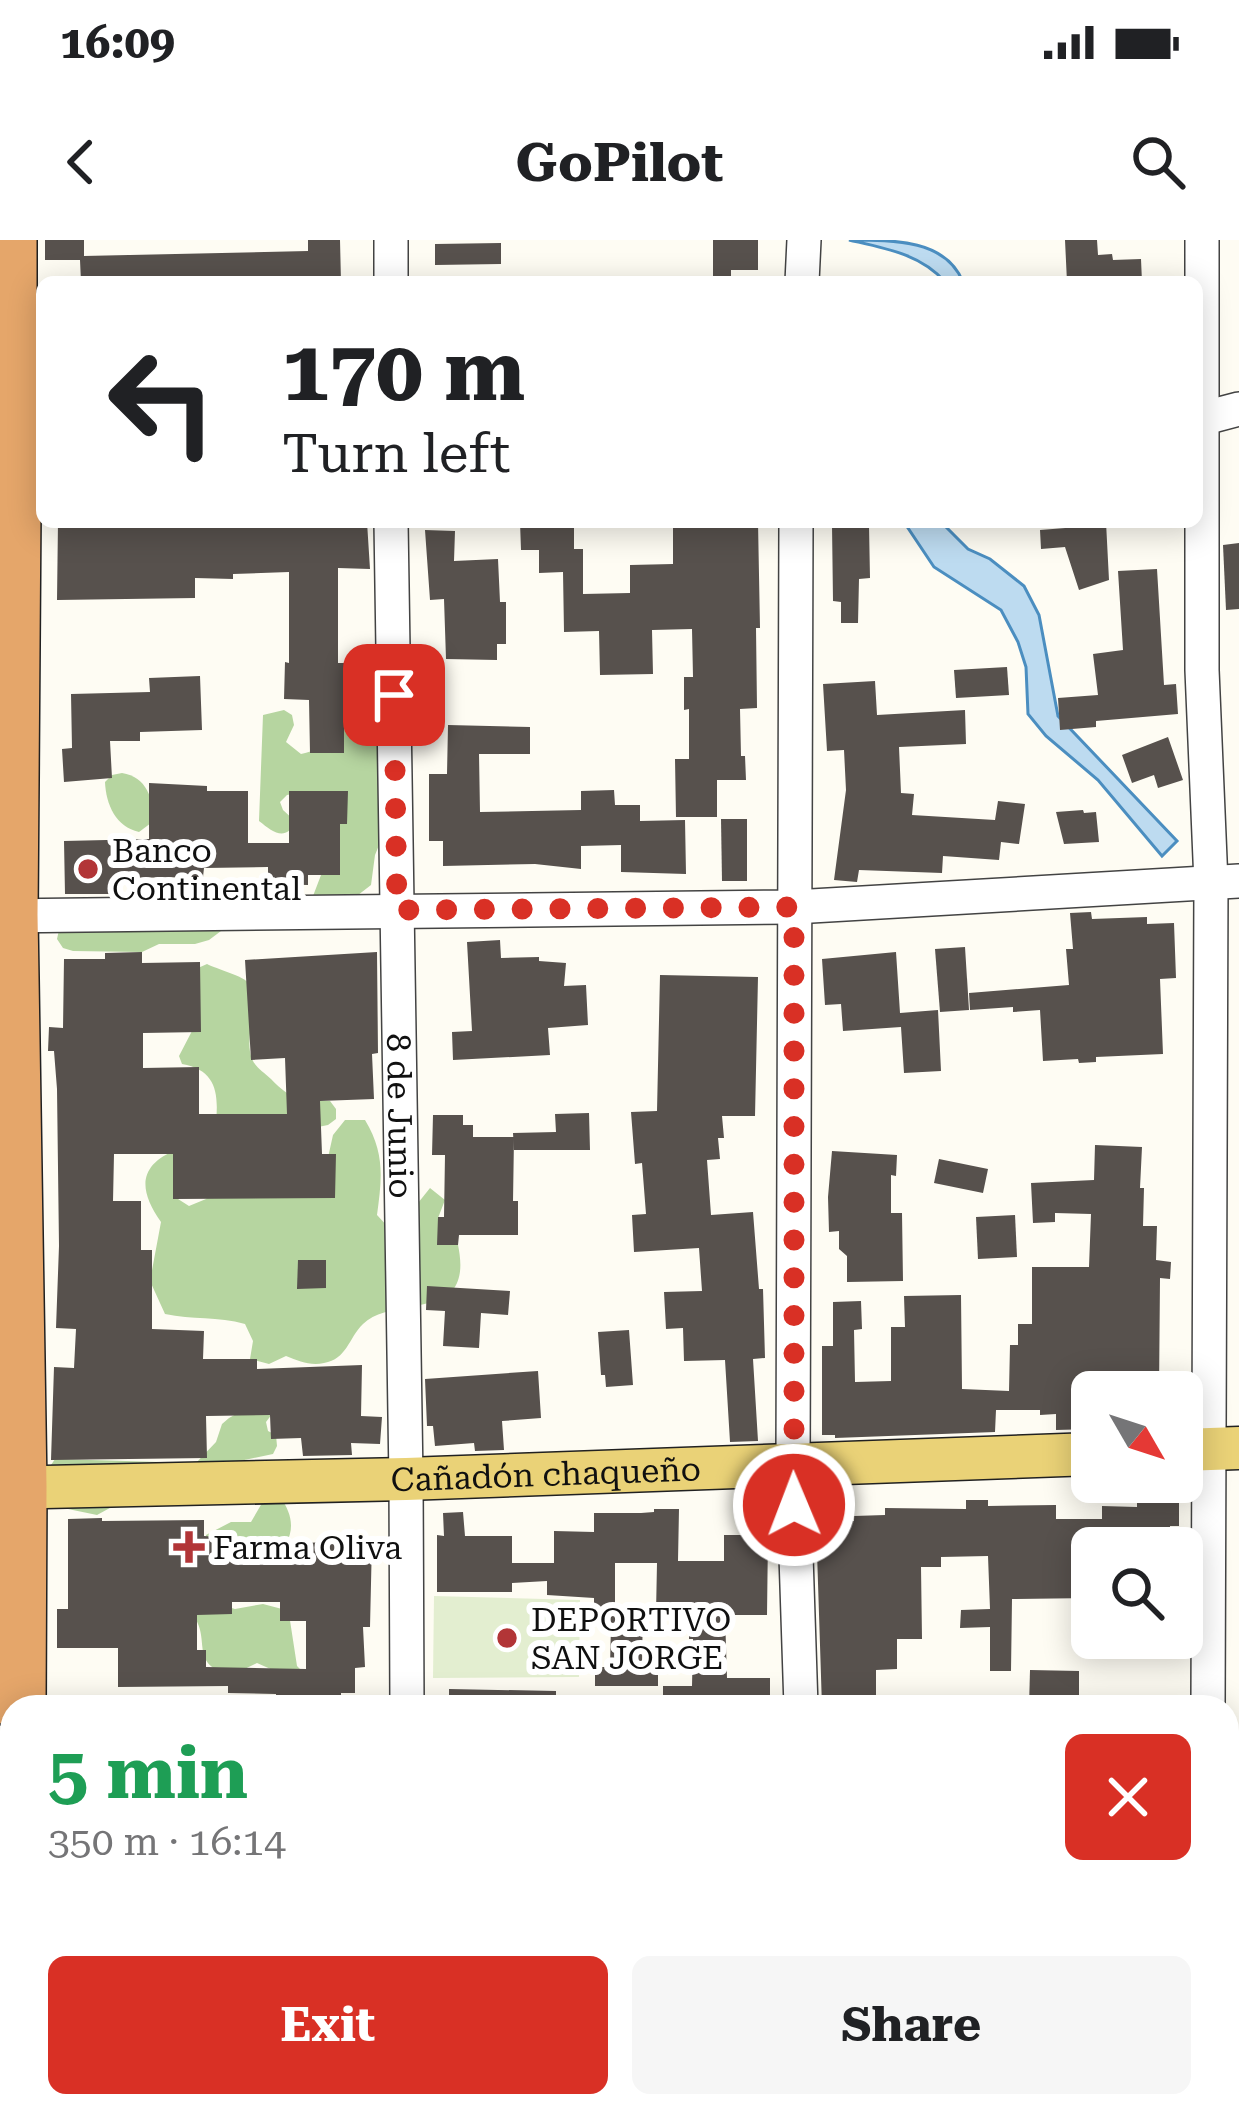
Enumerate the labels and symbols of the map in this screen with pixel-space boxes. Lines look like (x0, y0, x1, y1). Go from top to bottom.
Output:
pin (343, 644, 445, 746)
place label: Banco Continental (112, 831, 301, 908)
marker: Banco Continental (75, 856, 101, 882)
street label: 8 de Junio (379, 1033, 421, 1199)
north arrow (1071, 1371, 1203, 1503)
position arrow (731, 1442, 857, 1568)
street label: Cañadón chaqueño (390, 1449, 701, 1499)
place label: Farma Oliva (213, 1528, 402, 1567)
marker: Farma Oliva (176, 1534, 202, 1560)
place label: DEPORTIVO SAN JORGE (531, 1600, 731, 1677)
marker: DEPORTIVO SAN JORGE (494, 1625, 520, 1651)

